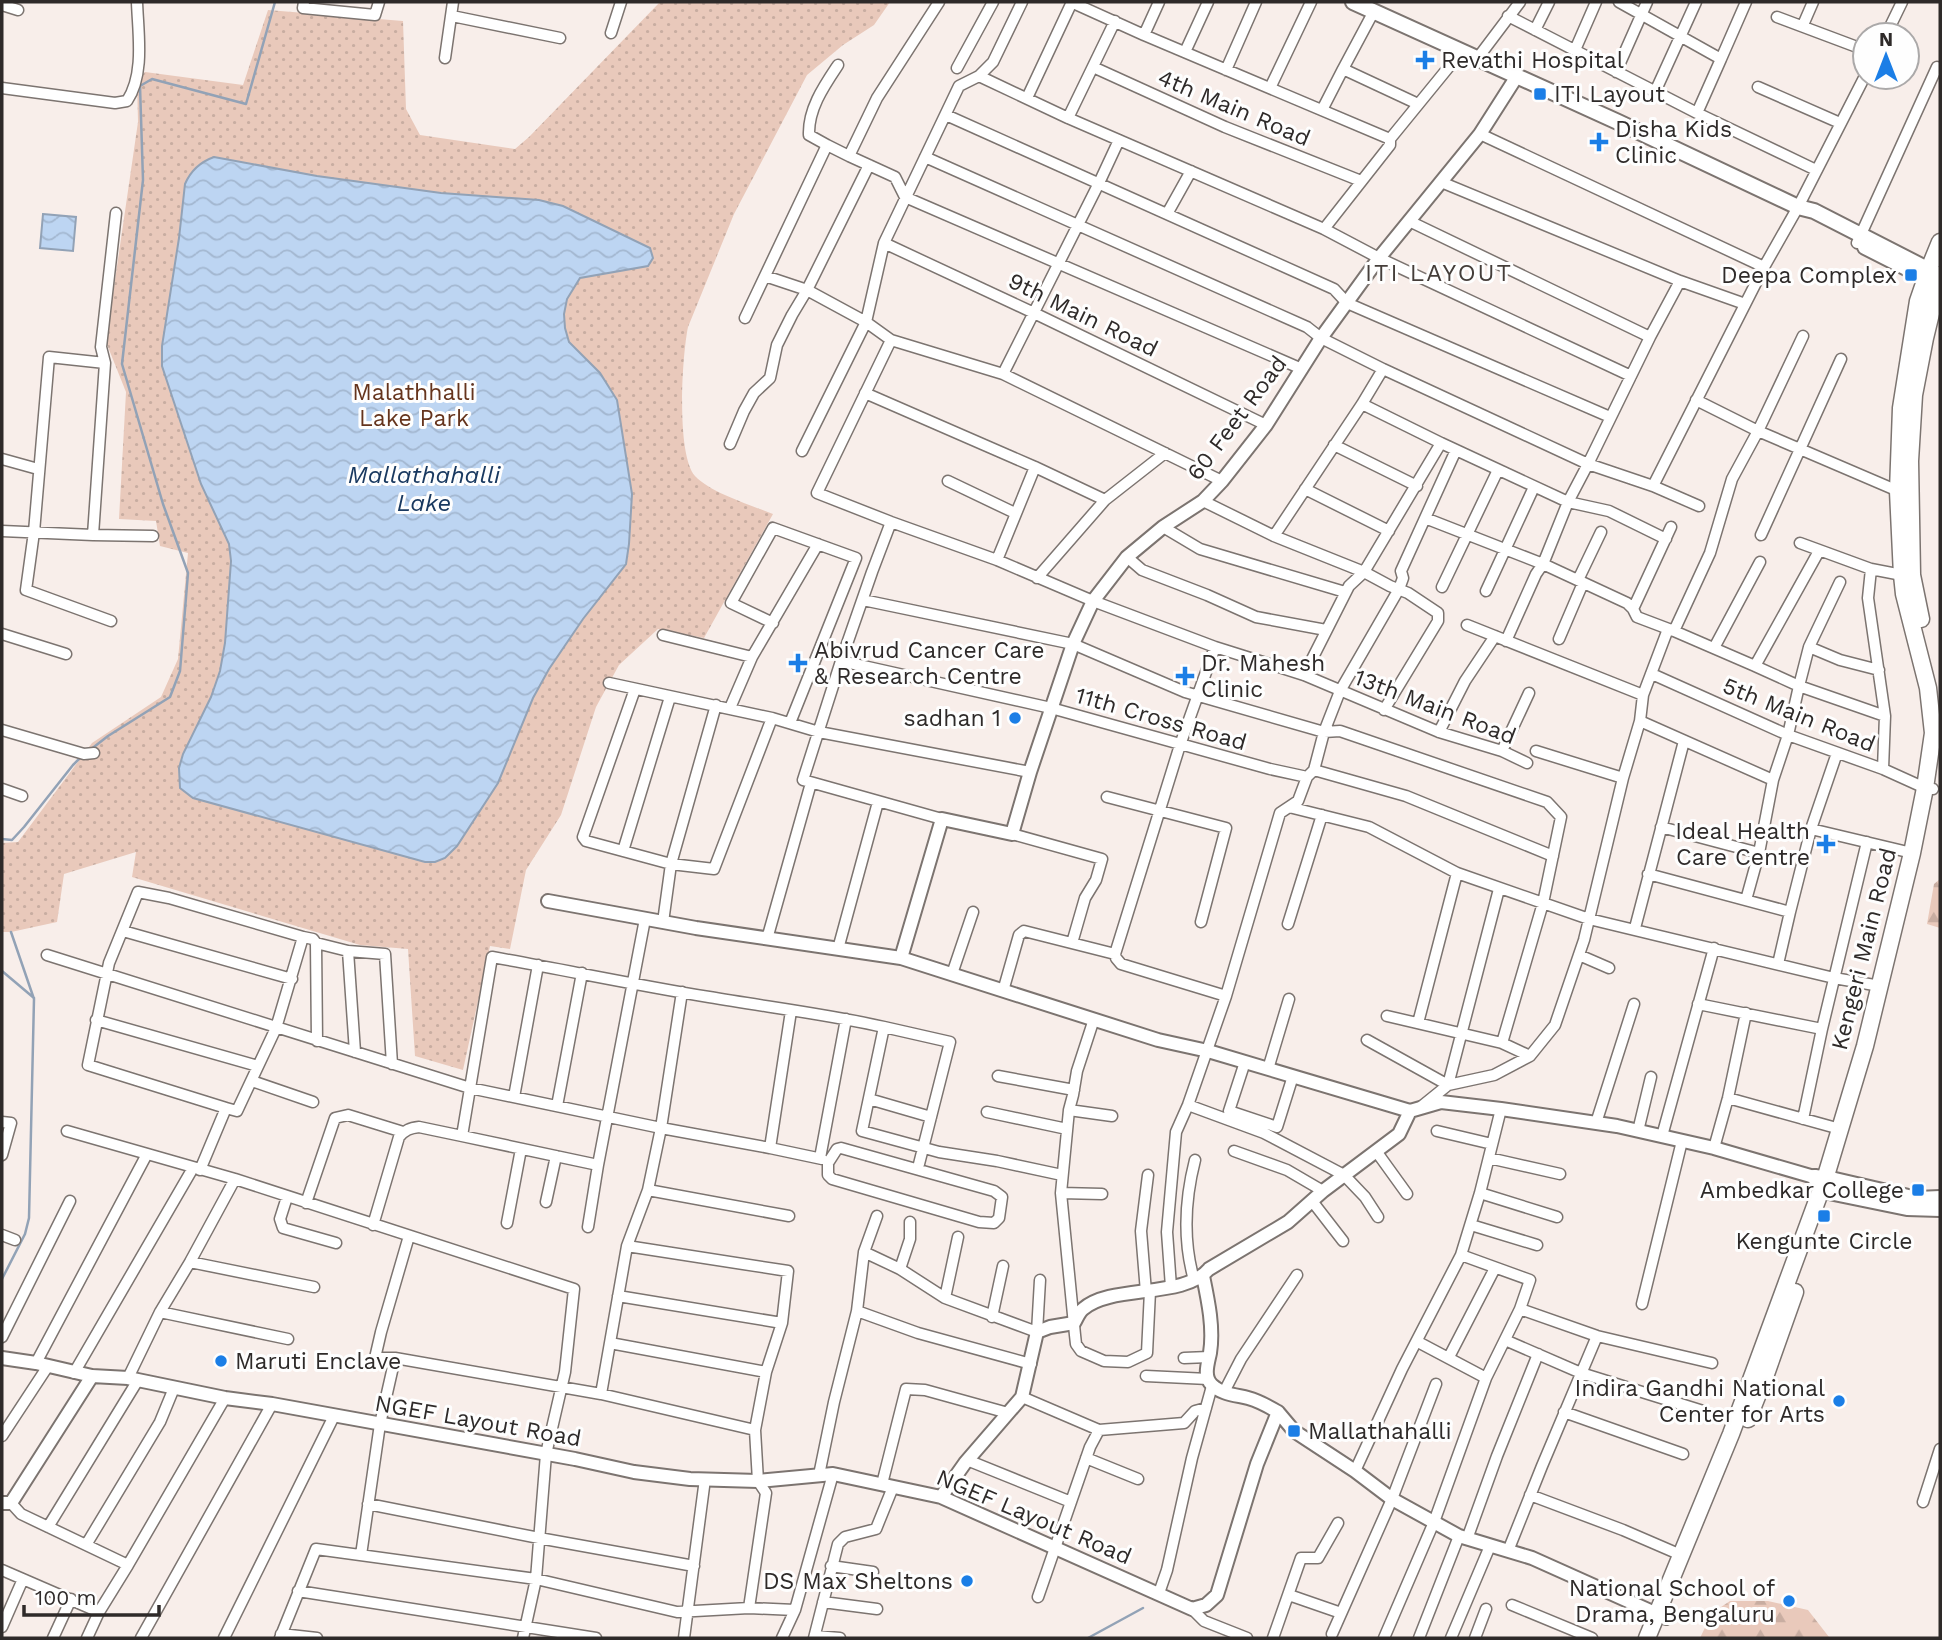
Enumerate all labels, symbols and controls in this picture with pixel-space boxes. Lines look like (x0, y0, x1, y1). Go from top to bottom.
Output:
north arrow (1851, 21, 1921, 91)
text: N (1879, 28, 1893, 51)
place label: Revathi Hospital (1441, 47, 1624, 74)
marker: Revathi Hospital (1415, 50, 1435, 70)
street label: 4th Main Road (1154, 64, 1314, 152)
place label: ITI Layout (1554, 81, 1665, 108)
marker: ITI Layout (1532, 86, 1548, 102)
place label: Disha Kids Clinic (1615, 116, 1732, 169)
marker: Disha Kids Clinic (1589, 132, 1609, 152)
district label: ITI LAYOUT (1365, 259, 1513, 287)
place label: Deepa Complex (1721, 262, 1897, 289)
street label: 9th Main Road (1004, 267, 1162, 363)
marker: Deepa Complex (1903, 267, 1919, 283)
street label: 60 Feet Road (1181, 350, 1293, 486)
park label: Malathhalli Lake Park (352, 379, 476, 432)
water label: Mallathahalli Lake (348, 461, 501, 517)
place label: Abivrud Cancer Care & Research Centre (814, 637, 1044, 690)
place label: Dr. Mahesh Clinic (1201, 650, 1325, 703)
marker: Abivrud Cancer Care & Research Centre (788, 653, 808, 673)
street label: 13th Main Road (1350, 664, 1520, 750)
marker: Dr. Mahesh Clinic (1175, 666, 1195, 686)
street label: 5th Main Road (1719, 672, 1879, 758)
street label: 11th Cross Road (1072, 682, 1250, 756)
place label: sadhan 1 (904, 705, 1001, 732)
marker: sadhan 1 (1007, 710, 1023, 726)
place label: Ideal Health Care Centre (1675, 818, 1810, 871)
marker: Ideal Health Care Centre (1816, 834, 1836, 854)
street label: Kengeri Main Road (1826, 845, 1902, 1053)
place label: Ambedkar College (1700, 1177, 1904, 1204)
marker: Ambedkar College (1910, 1182, 1926, 1198)
marker: Kengunte Circle (1816, 1208, 1832, 1224)
place label: Kengunte Circle (1736, 1228, 1913, 1255)
place label: Maruti Enclave (235, 1348, 401, 1375)
marker: Maruti Enclave (213, 1353, 229, 1369)
place label: Indira Gandhi National Center for Arts (1574, 1375, 1825, 1428)
street label: NGEF Layout Road (373, 1390, 583, 1452)
marker: Indira Gandhi National Center for Arts (1831, 1393, 1847, 1409)
place label: Mallathahalli (1308, 1418, 1452, 1445)
marker: Mallathahalli (1286, 1423, 1302, 1439)
street label: NGEF Layout Road (932, 1464, 1136, 1570)
place label: DS Max Sheltons (763, 1568, 953, 1595)
marker: DS Max Sheltons (959, 1573, 975, 1589)
scale bar (24, 1574, 159, 1618)
place label: National School of Drama, Bengaluru (1569, 1575, 1775, 1628)
text: 100 m (35, 1585, 97, 1610)
marker: National School of Drama, Bengaluru (1781, 1593, 1797, 1609)

